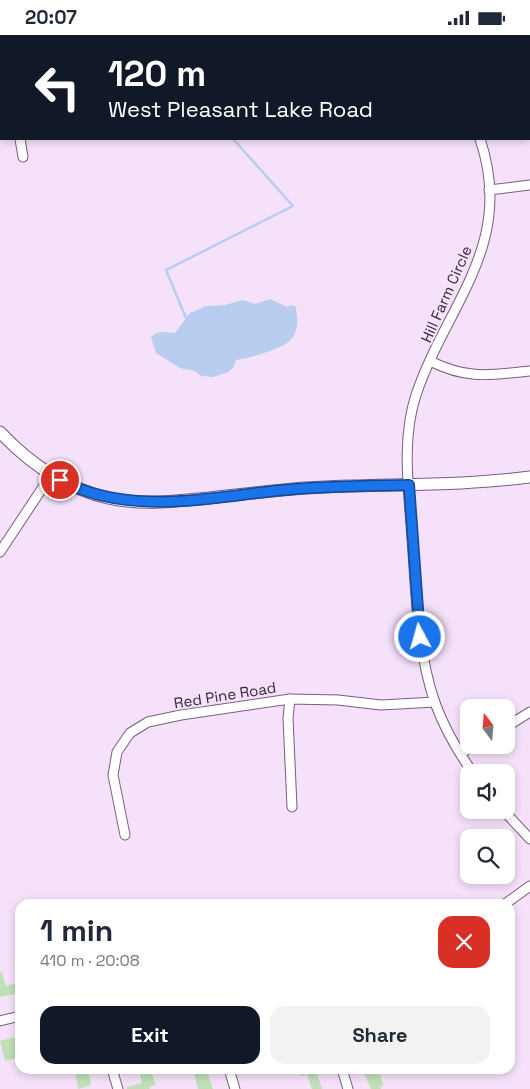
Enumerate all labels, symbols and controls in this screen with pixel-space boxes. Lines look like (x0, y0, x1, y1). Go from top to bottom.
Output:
text: 20:07 (25, 5, 77, 30)
text: 120 m (108, 52, 206, 96)
icon: left (25, 55, 90, 120)
text: West Pleasant Lake Road (108, 95, 373, 123)
street label: Hill Farm Circle (416, 243, 476, 345)
pin (39, 459, 81, 501)
icon: arrive (46, 466, 74, 494)
position arrow (393, 610, 445, 662)
street label: Red Pine Road (172, 678, 278, 712)
north arrow (460, 699, 515, 754)
map controls (460, 699, 515, 884)
button: sound (460, 764, 515, 819)
button: search (460, 829, 515, 884)
text: 1 min (40, 911, 113, 950)
button: close (438, 916, 490, 968)
text: 410 m · 20:08 (40, 950, 140, 971)
button: Exit (40, 1006, 260, 1064)
button: Share (270, 1006, 490, 1064)

